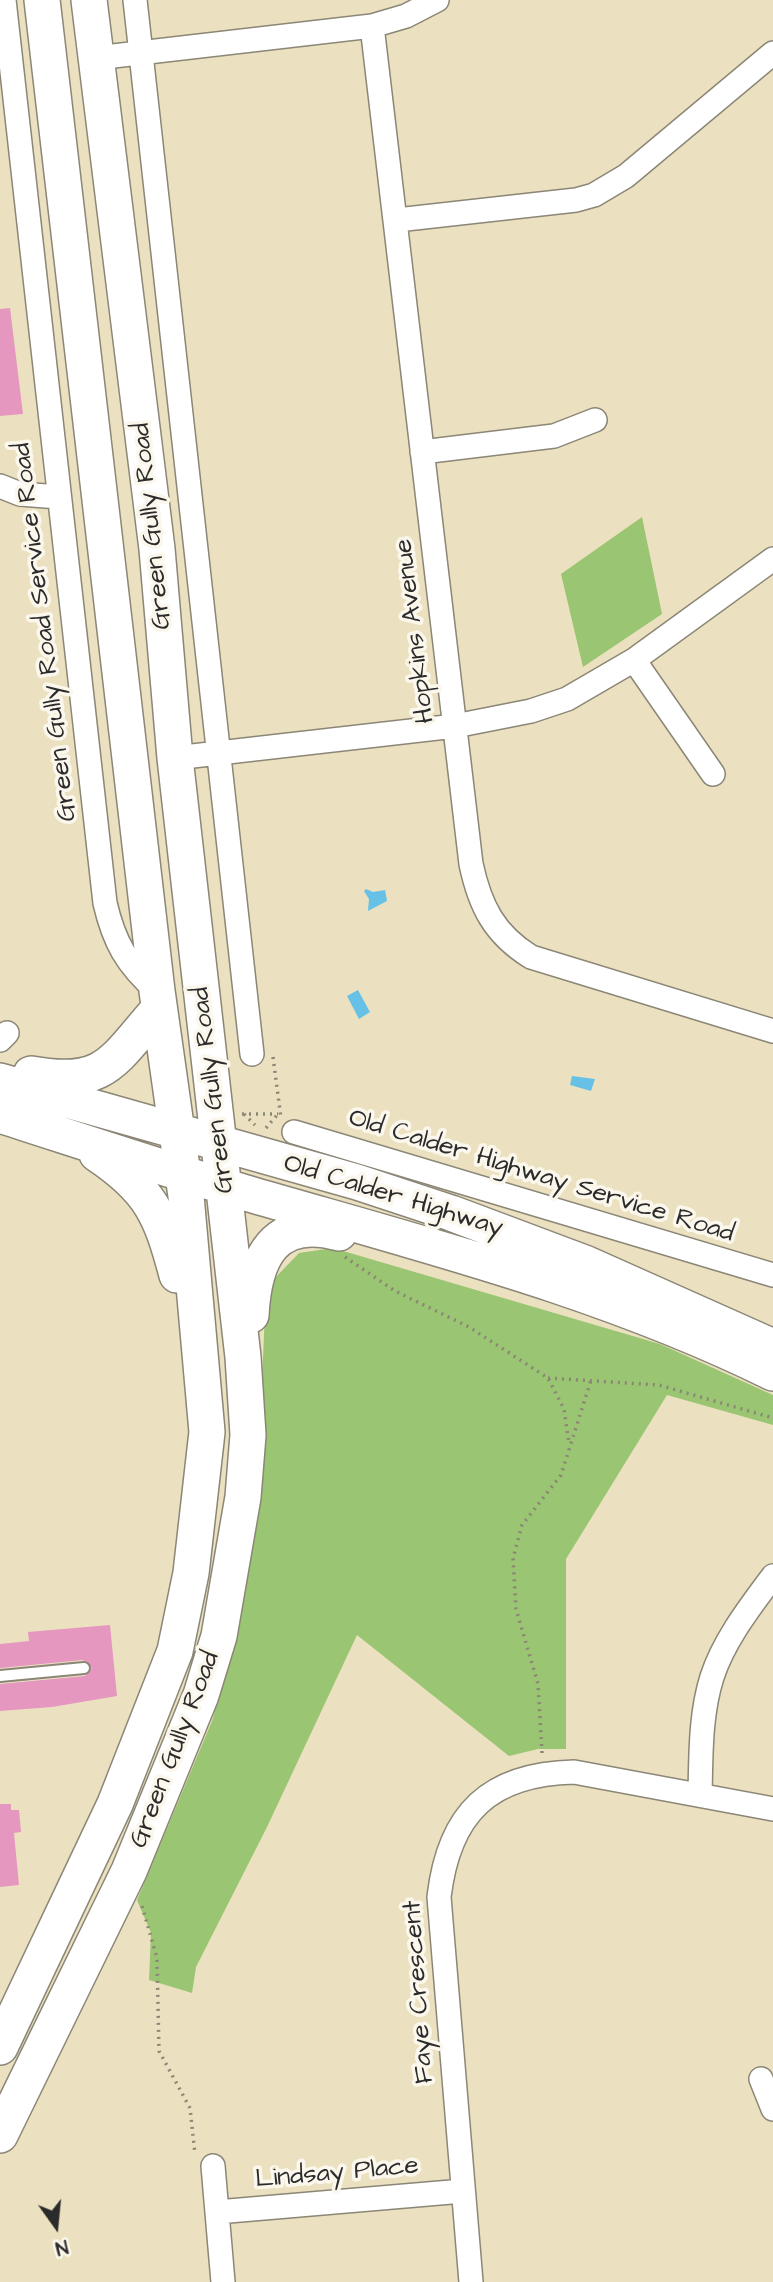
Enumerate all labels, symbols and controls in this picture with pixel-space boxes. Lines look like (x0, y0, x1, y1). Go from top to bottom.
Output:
street label: Green Gully Road (127, 421, 179, 631)
street label: Green Gully Road Service Road (7, 441, 85, 823)
street label: Hopkins Avenue (389, 537, 443, 725)
street label: Green Gully Road (186, 985, 242, 1195)
street label: Old Calder Highway Service Road (345, 1103, 737, 1251)
street label: Old Calder Highway (280, 1149, 506, 1245)
street label: Green Gully Road (124, 1647, 228, 1853)
street label: Faye Crescent (398, 1899, 442, 2085)
street label: Lindsay Place (254, 2151, 420, 2197)
north arrow (21, 2191, 91, 2261)
text: N (52, 2232, 71, 2261)

